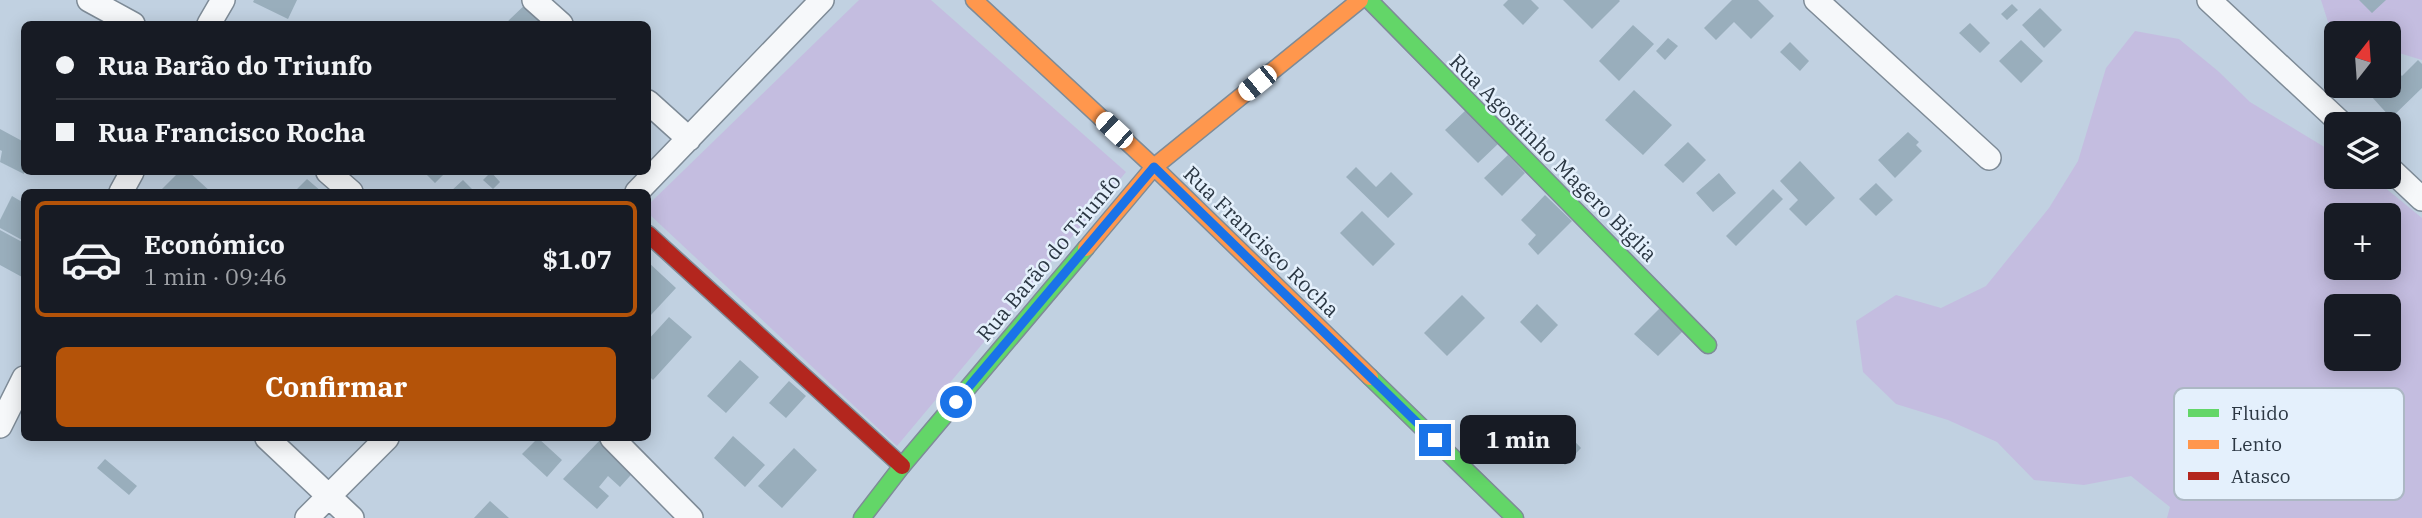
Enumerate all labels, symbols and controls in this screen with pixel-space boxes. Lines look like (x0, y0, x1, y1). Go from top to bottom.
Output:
north arrow (2324, 21, 2401, 98)
map controls (2324, 21, 2401, 371)
street label: Rua Agostinho Magero Biglia (1444, 47, 1664, 267)
text: Rua Barão do Triunfo (98, 48, 372, 82)
car (1235, 62, 1280, 104)
car (1092, 108, 1137, 152)
button: layers (2324, 112, 2401, 189)
text: Rua Francisco Rocha (98, 115, 366, 149)
street label: Rua Francisco Rocha (1178, 160, 1346, 323)
street label: Rua Barão do Triunfo (970, 168, 1127, 347)
button: + (2324, 203, 2401, 280)
text: Económico (144, 227, 285, 261)
icon: car (60, 228, 123, 291)
text: $1.07 (542, 242, 612, 276)
text: 1 min · 09:46 (144, 261, 287, 291)
button: − (2324, 294, 2401, 371)
button: Confirmar (56, 347, 616, 427)
route start (940, 386, 972, 418)
legend (2174, 388, 2404, 500)
text: Fluido (2231, 401, 2289, 425)
callout: 1 min (1460, 416, 1575, 464)
route end (1419, 424, 1451, 456)
text: 1 min (1486, 424, 1550, 454)
text: Lento (2231, 432, 2282, 456)
text: Atasco (2231, 464, 2290, 488)

